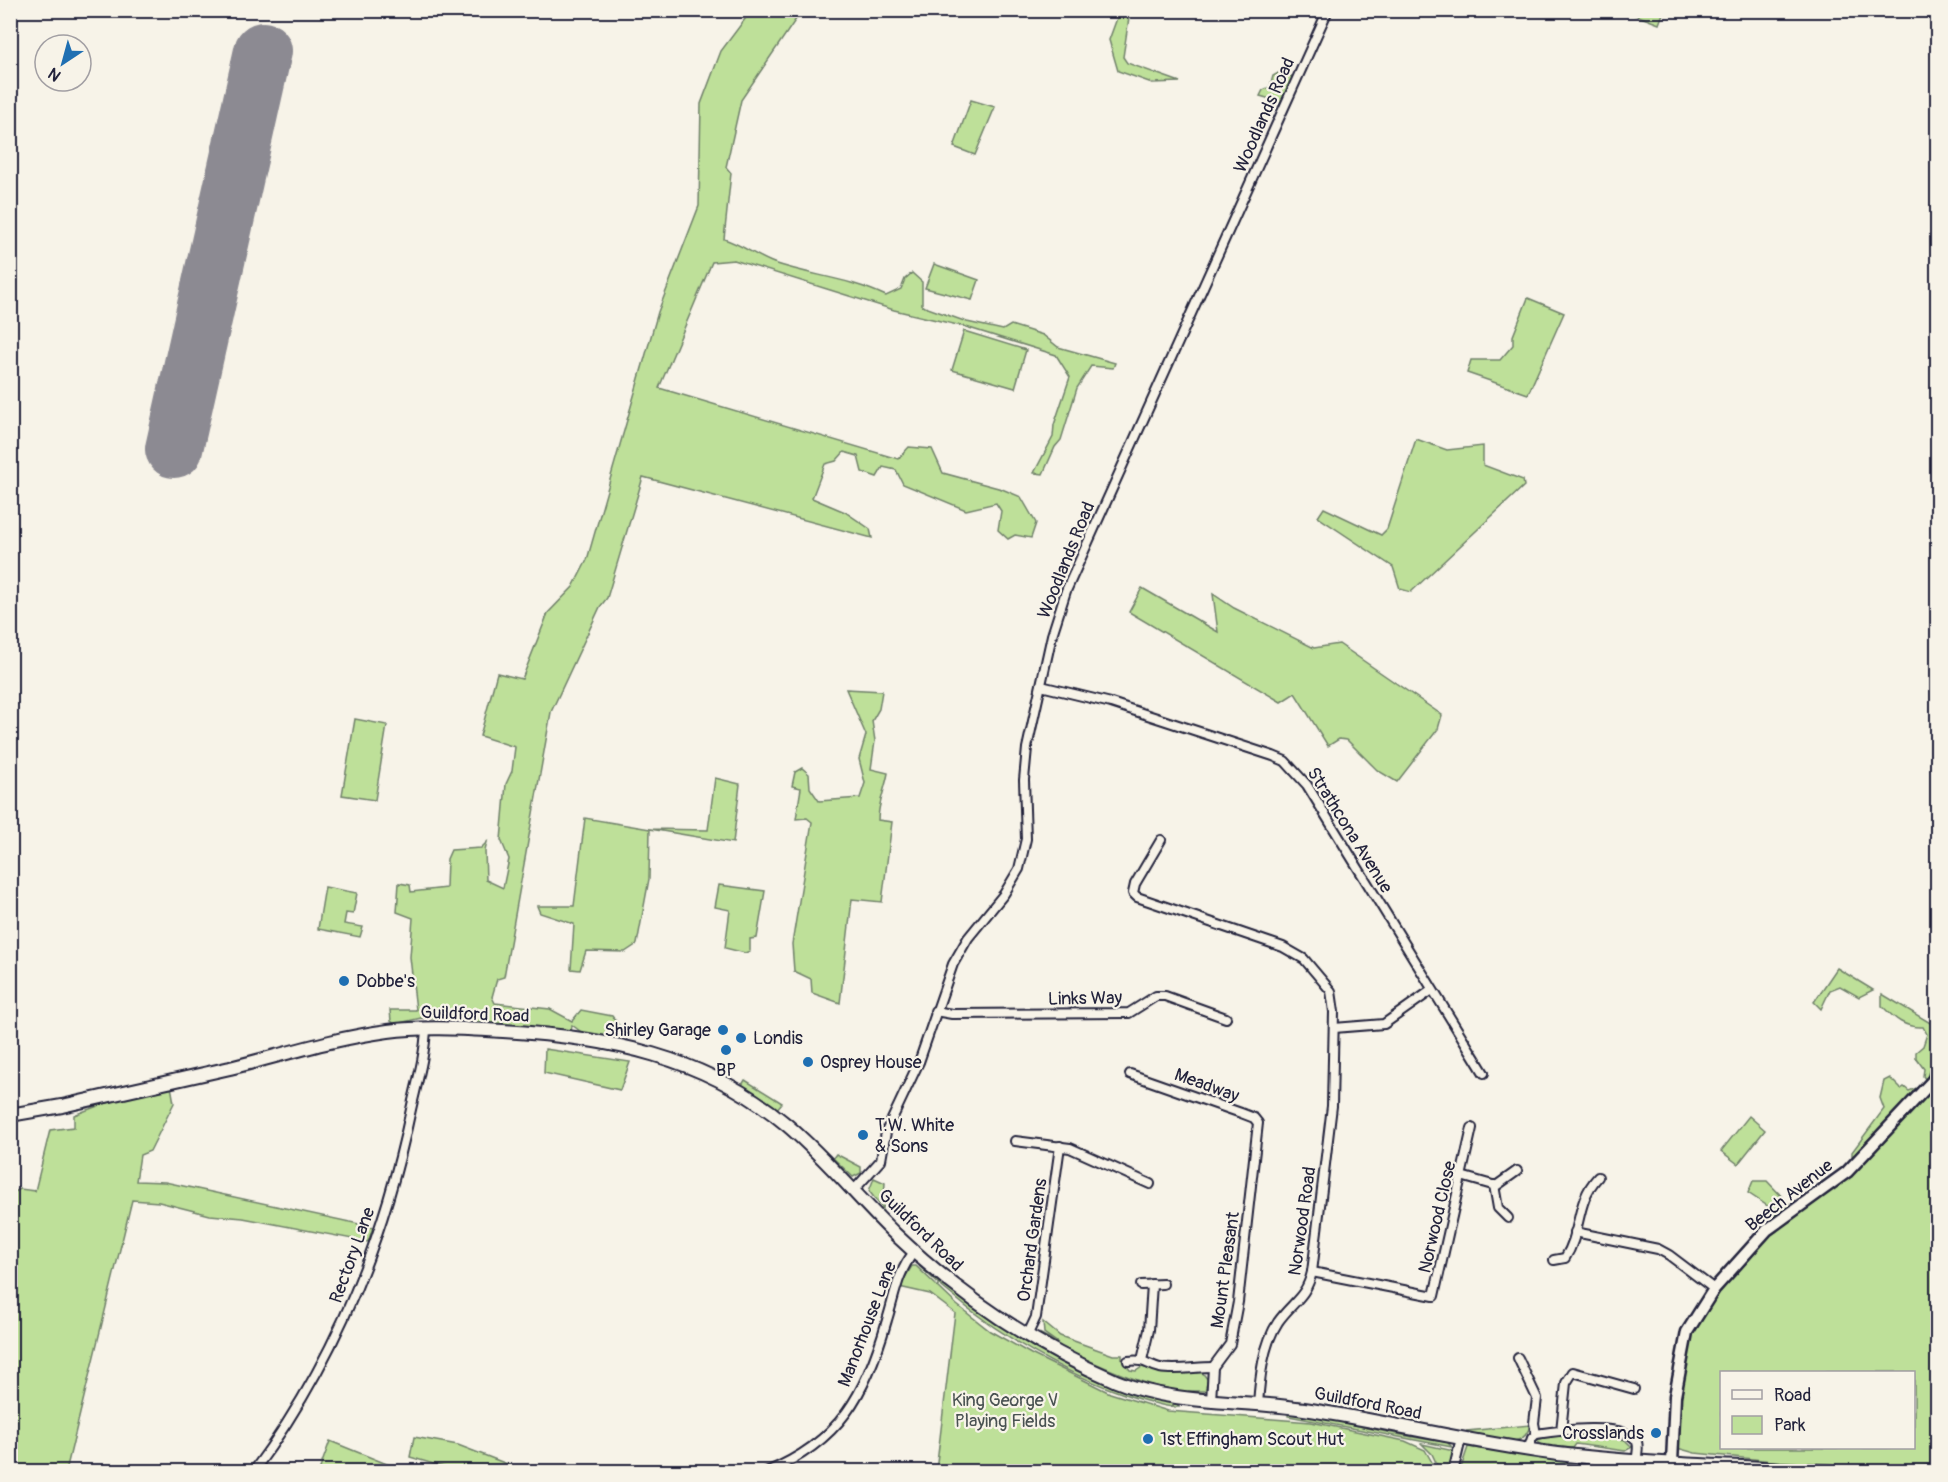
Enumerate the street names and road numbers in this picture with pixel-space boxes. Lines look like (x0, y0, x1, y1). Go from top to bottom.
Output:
street label: Woodlands Road (1229, 54, 1300, 176)
street label: Woodlands Road (1033, 498, 1100, 622)
street label: Strathcona Avenue (1302, 763, 1398, 898)
street label: Links Way (1048, 986, 1123, 1011)
street label: Guildford Road (420, 1001, 530, 1028)
street label: Meadway (1171, 1063, 1243, 1108)
street label: Beech Avenue (1741, 1154, 1838, 1237)
street label: Norwood Close (1413, 1159, 1462, 1275)
street label: Norwood Road (1283, 1165, 1322, 1277)
street label: Orchard Gardens (1012, 1177, 1053, 1303)
street label: Guildford Road (873, 1184, 968, 1277)
street label: Rectory Lane (324, 1204, 380, 1306)
street label: Mount Pleasant (1206, 1210, 1245, 1330)
street label: Manorhouse Lane (833, 1258, 902, 1390)
street label: Guildford Road (1312, 1382, 1424, 1425)

